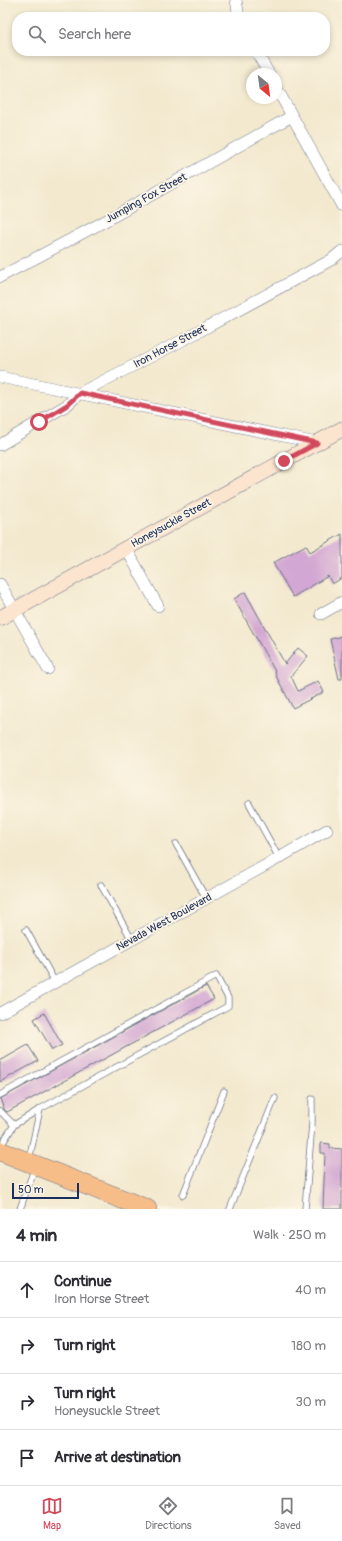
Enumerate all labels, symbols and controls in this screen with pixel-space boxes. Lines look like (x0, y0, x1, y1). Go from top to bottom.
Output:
search box (12, 12, 330, 56)
icon: search (26, 23, 48, 45)
text: Search here (58, 25, 131, 44)
north arrow (246, 68, 282, 104)
street label: Jumping Fox Street (103, 170, 189, 226)
street label: Iron Horse Street (131, 321, 209, 371)
route start (30, 413, 48, 431)
route end (275, 452, 293, 470)
street label: Honeysuckle Street (129, 495, 214, 550)
street label: Nevada West Boulevard (114, 890, 214, 954)
scale bar (12, 1181, 79, 1200)
text: 50 m (18, 1183, 44, 1196)
text: 4 min (16, 1225, 57, 1246)
text: Walk · 250 m (253, 1227, 326, 1243)
text: Continue (54, 1272, 112, 1291)
icon: ahead (16, 1279, 38, 1301)
text: 40 m (295, 1282, 326, 1298)
text: Iron Horse Street (54, 1291, 149, 1307)
icon: right (16, 1335, 38, 1357)
text: Turn right (54, 1336, 115, 1355)
text: 180 m (291, 1338, 326, 1354)
text: Turn right (54, 1384, 115, 1403)
icon: right (16, 1391, 38, 1413)
text: 30 m (296, 1394, 326, 1410)
text: Honeysuckle Street (54, 1403, 160, 1419)
icon: arrive (16, 1447, 38, 1469)
text: Arrive at destination (54, 1448, 181, 1467)
tab: Map (41, 1495, 63, 1532)
tab: Directions (145, 1495, 192, 1532)
tab: Saved (274, 1495, 301, 1532)

